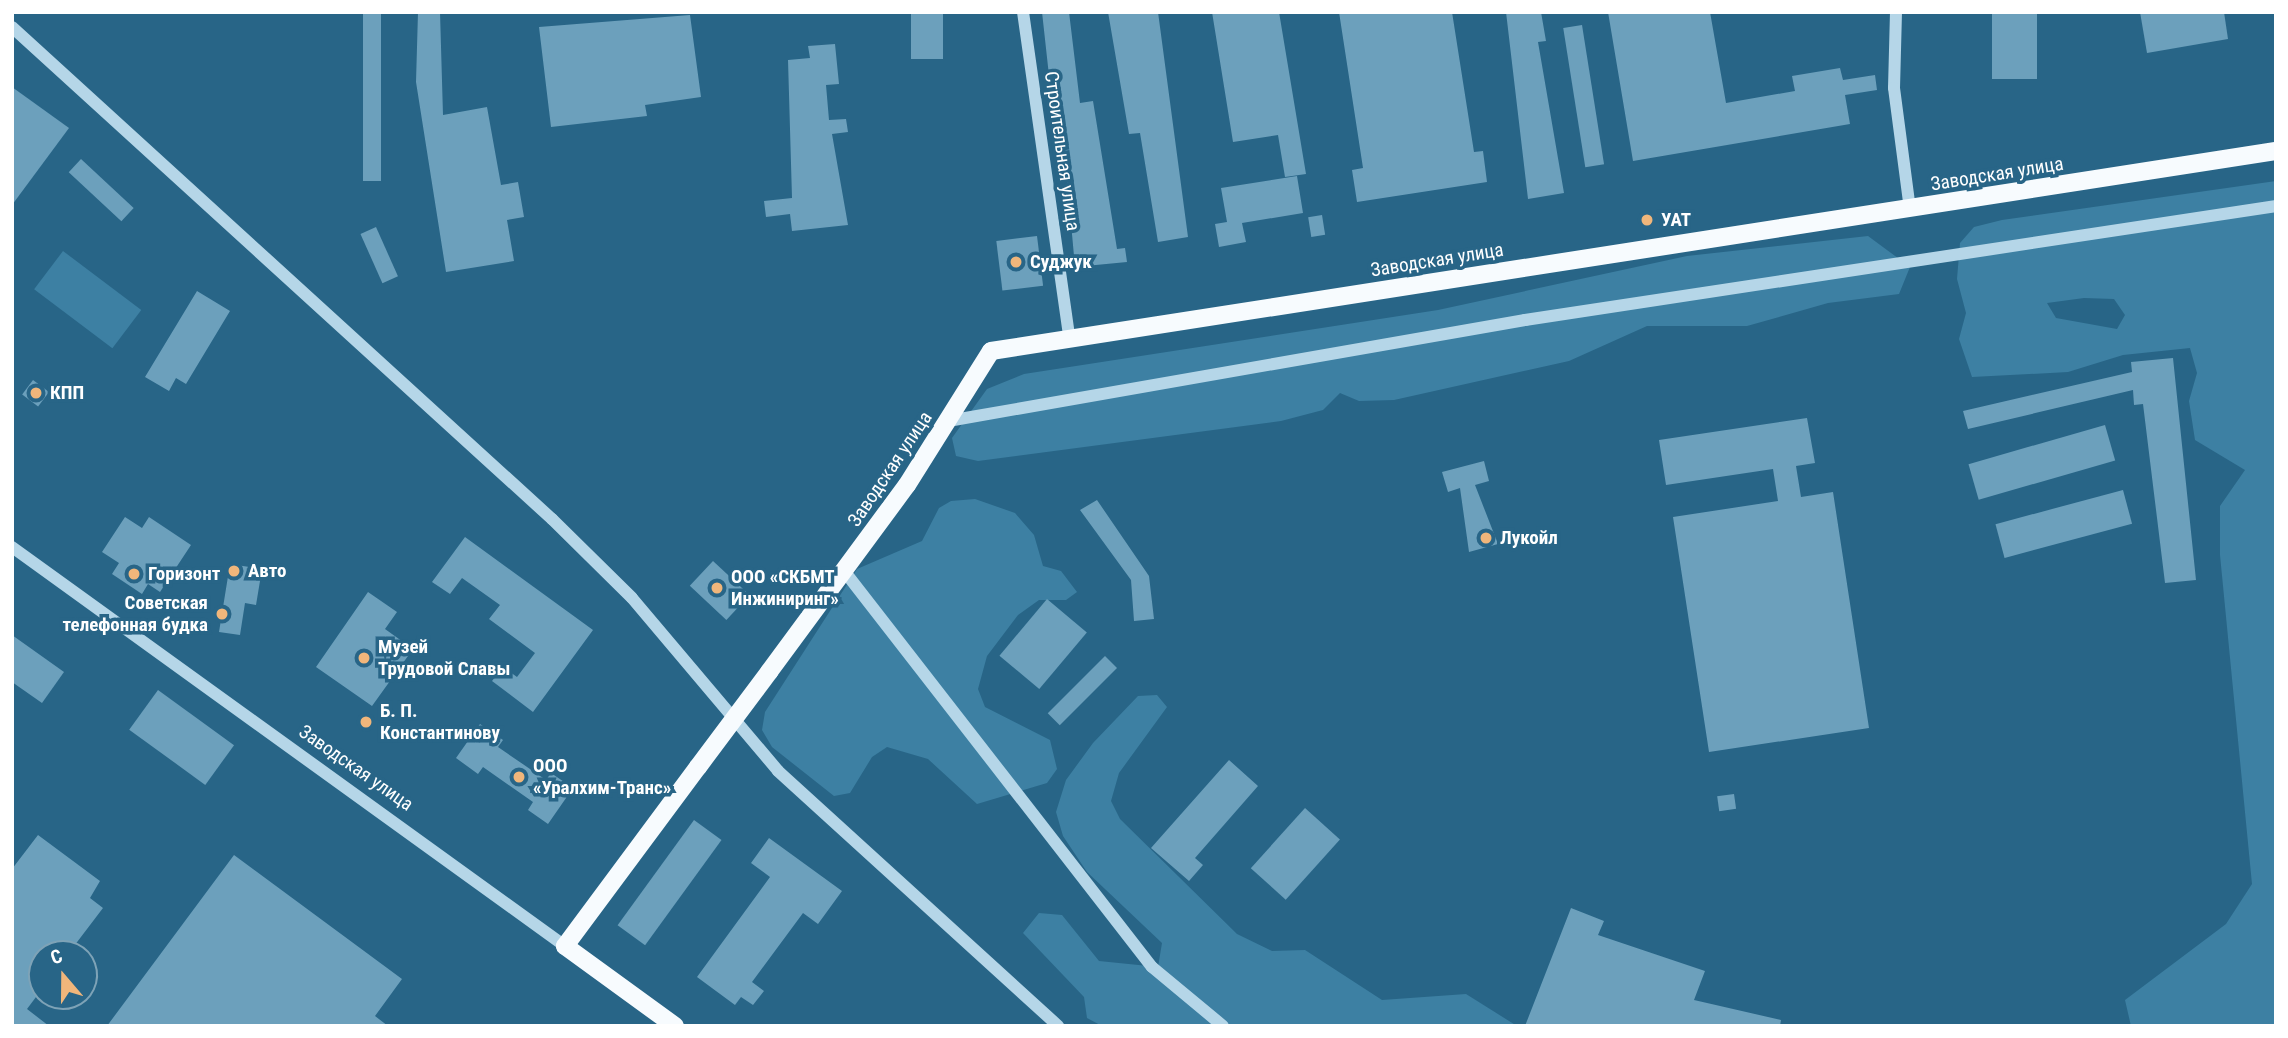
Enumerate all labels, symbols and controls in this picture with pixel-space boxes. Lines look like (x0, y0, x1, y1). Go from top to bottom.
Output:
street label: Строительная улица (1040, 70, 1084, 232)
street label: Заводская улица (1929, 152, 2065, 196)
place label: УАТ (1661, 209, 1691, 231)
marker: УАТ (1639, 212, 1655, 228)
street label: Заводская улица (1369, 238, 1505, 282)
place label: Суджук (1030, 251, 1092, 273)
marker: Суджук (1008, 254, 1024, 270)
place label: КПП (50, 382, 84, 404)
marker: КПП (28, 385, 44, 401)
street label: Заводская улица (843, 407, 937, 531)
place label: Лукойл (1500, 527, 1558, 549)
marker: Лукойл (1478, 530, 1494, 546)
place label: Авто (248, 560, 286, 582)
place label: Горизонт (148, 563, 220, 585)
marker: Авто (226, 563, 242, 579)
marker: Горизонт (126, 566, 142, 582)
place label: ООО «СКБМТ Инжиниринг» (731, 566, 839, 610)
marker: ООО «СКБМТ Инжиниринг» (709, 580, 725, 596)
place label: Советская телефонная будка (63, 592, 208, 636)
marker: Советская телефонная будка (214, 606, 230, 622)
place label: Музей Трудовой Славы (378, 636, 510, 680)
marker: Музей Трудовой Славы (356, 650, 372, 666)
place label: Б. П. Константинову (380, 700, 500, 744)
marker: Б. П. Константинову (358, 714, 374, 730)
street label: Заводская улица (295, 720, 417, 816)
place label: ООО «Уралхим-Транс» (533, 755, 671, 799)
marker: ООО «Уралхим-Транс» (511, 769, 527, 785)
north arrow (28, 940, 98, 1010)
text: С (47, 944, 65, 969)

